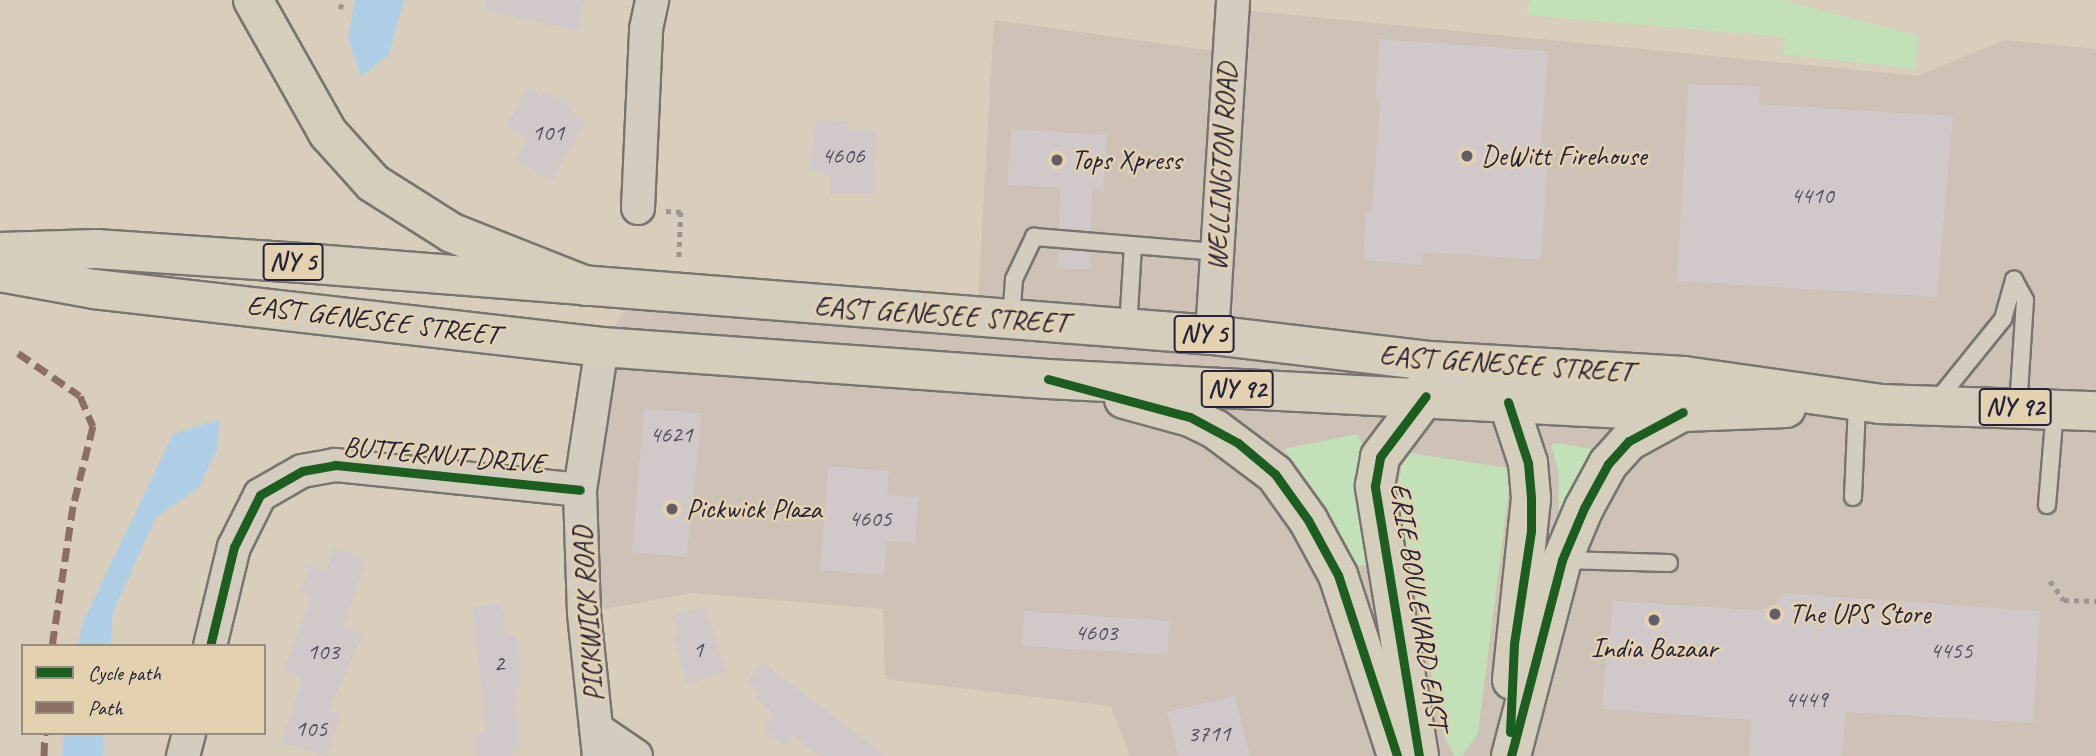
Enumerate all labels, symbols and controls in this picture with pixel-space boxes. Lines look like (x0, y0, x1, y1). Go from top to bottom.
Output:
street label: WELLINGTON ROAD (1200, 62, 1244, 272)
house number: 101 (532, 119, 564, 147)
place label: DeWitt Firehouse (1481, 139, 1646, 173)
house number: 4606 (821, 142, 865, 170)
place label: Tops Xpress (1071, 143, 1182, 177)
marker: DeWitt Firehouse (1459, 148, 1475, 164)
marker: Tops Xpress (1049, 152, 1065, 168)
house number: 4410 (1790, 182, 1834, 210)
road number: NY 5 (262, 240, 324, 284)
street label: EAST GENESEE STREET (246, 288, 500, 352)
street label: EAST GENESEE STREET (814, 289, 1068, 341)
road number: NY 5 (1172, 312, 1236, 356)
street label: EAST GENESEE STREET (1379, 338, 1633, 390)
road number: NY 92 (1200, 366, 1274, 412)
road number: NY 92 (1978, 384, 2052, 430)
house number: 4621 (649, 421, 693, 449)
street label: BUTTERNUT DRIVE (342, 429, 546, 481)
street label: ERIE BOULEVARD EAST (1383, 480, 1455, 732)
place label: Pickwick Plaza (686, 492, 822, 526)
marker: Pickwick Plaza (664, 501, 680, 517)
house number: 4605 (848, 505, 892, 533)
street label: PICKWICK ROAD (565, 525, 611, 703)
place label: The UPS Store (1789, 597, 1930, 631)
marker: The UPS Store (1767, 606, 1783, 622)
marker: India Bazaar (1646, 612, 1662, 628)
house number: 4603 (1074, 619, 1118, 647)
place label: India Bazaar (1591, 631, 1717, 665)
house number: 1 (693, 636, 703, 664)
house number: 4455 (1929, 637, 1973, 665)
house number: 103 (307, 638, 339, 666)
legend (21, 644, 266, 735)
house number: 2 (494, 650, 504, 678)
text: Cycle path (88, 660, 161, 686)
house number: 4449 (1784, 686, 1828, 714)
text: Path (88, 695, 123, 721)
house number: 105 (295, 715, 327, 743)
house number: 3711 (1187, 720, 1231, 748)

